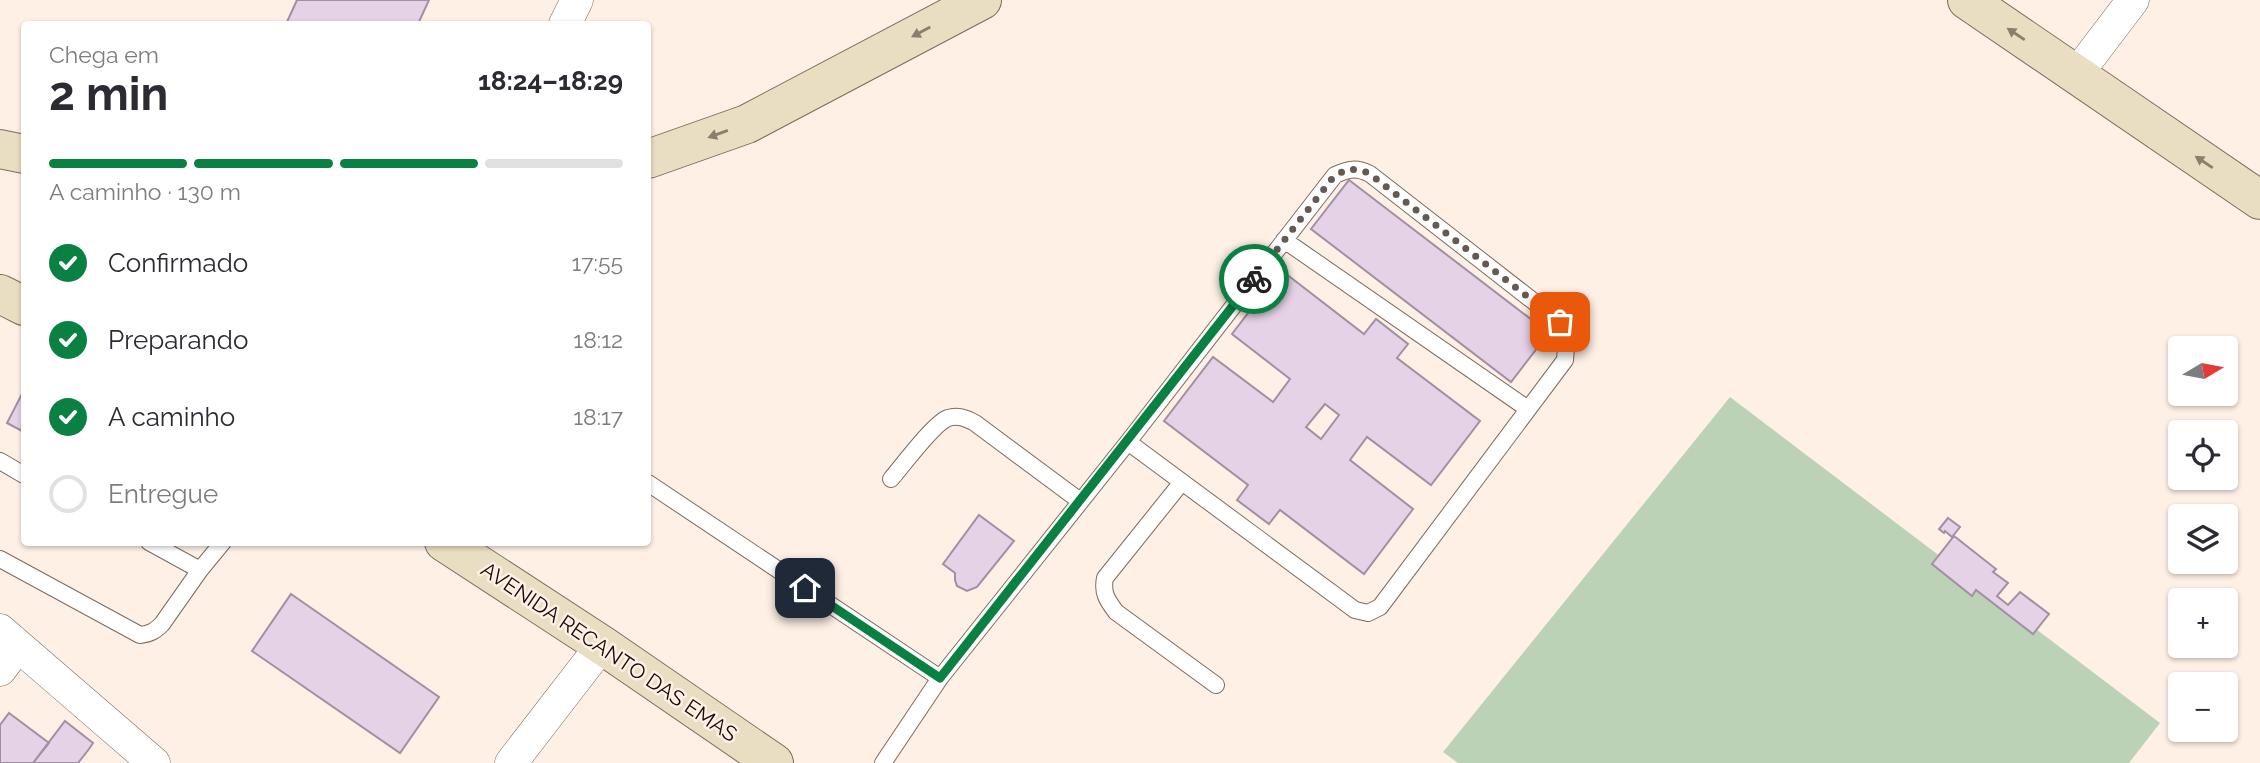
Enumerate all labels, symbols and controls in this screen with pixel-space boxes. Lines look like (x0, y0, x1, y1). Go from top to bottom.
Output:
one-way arrow (911, 26, 931, 38)
one-way arrow (2007, 27, 2025, 41)
text: Chega em (49, 41, 159, 68)
text: 18:24–18:29 (478, 66, 623, 96)
text: 2 min (49, 67, 168, 121)
one-way arrow (708, 129, 729, 140)
one-way arrow (2194, 156, 2213, 169)
text: A caminho · 130 m (49, 178, 241, 205)
icon: check (49, 244, 87, 282)
courier (1219, 244, 1289, 314)
text: Confirmado (108, 248, 248, 278)
text: 17:55 (572, 249, 623, 276)
icon: bike (1235, 260, 1273, 298)
pin (1530, 292, 1590, 352)
icon: bag (1541, 303, 1579, 341)
icon: check (49, 321, 87, 359)
text: Preparando (108, 325, 248, 355)
text: 18:12 (573, 326, 623, 353)
north arrow (2168, 336, 2238, 406)
map controls (2168, 336, 2238, 742)
icon: check (49, 398, 87, 436)
text: A caminho (108, 402, 235, 432)
text: 18:17 (573, 403, 623, 430)
button: locate (2168, 420, 2238, 490)
text: Entregue (108, 479, 218, 509)
button: layers (2168, 504, 2238, 574)
street label: AVENIDA RECANTO DAS EMAS (476, 556, 742, 747)
pin (775, 558, 835, 618)
icon: home (786, 569, 824, 607)
button: + (2168, 588, 2238, 658)
button: − (2168, 672, 2238, 742)

